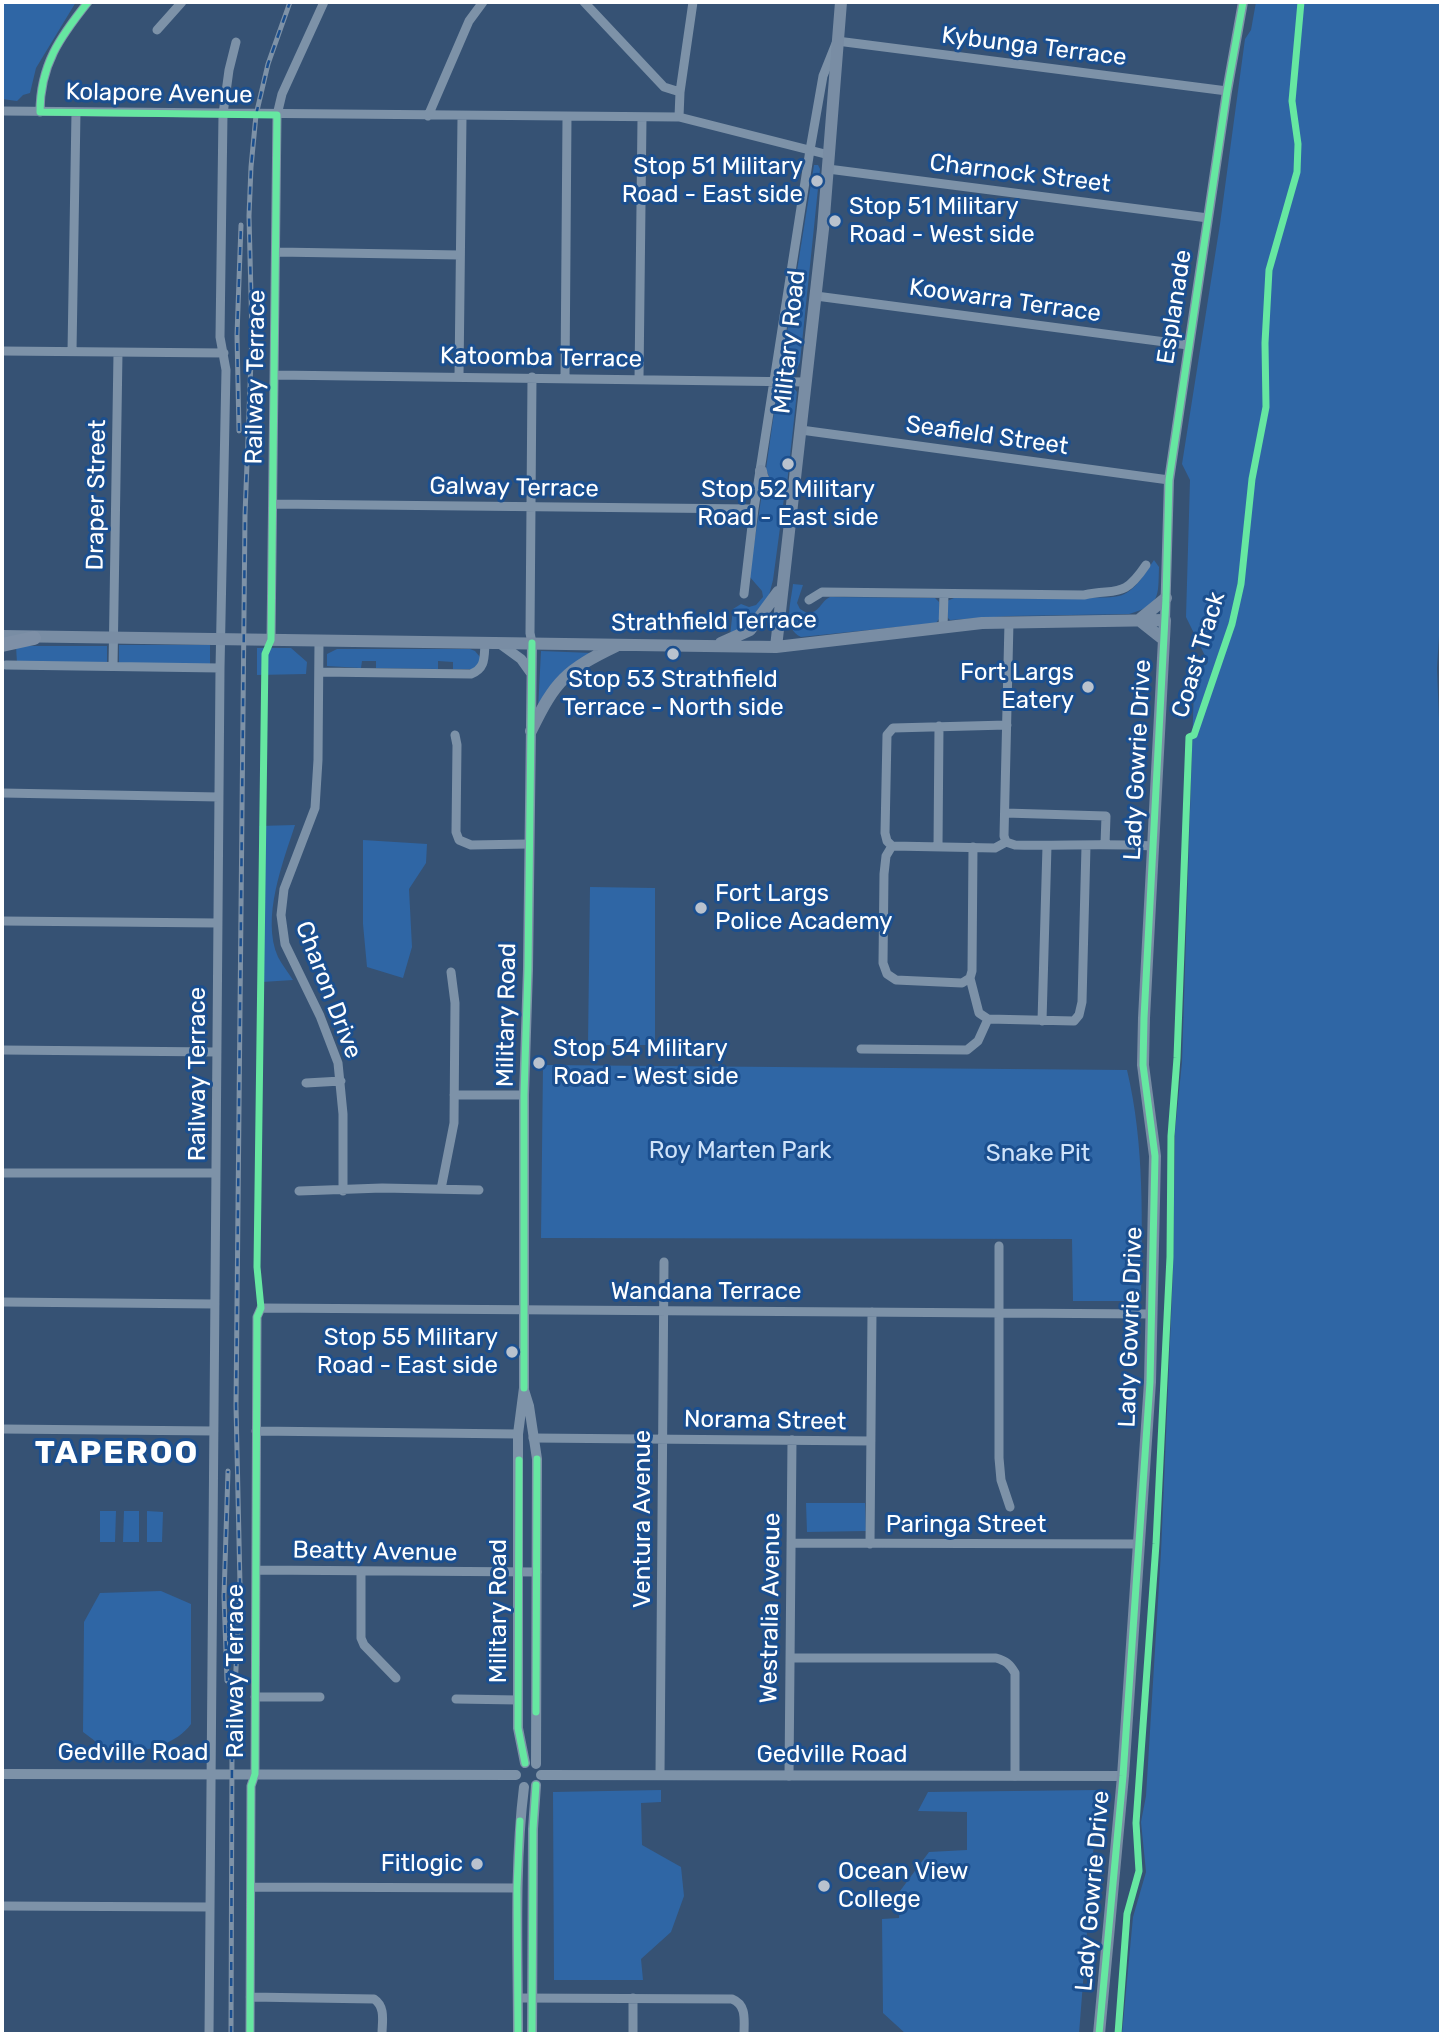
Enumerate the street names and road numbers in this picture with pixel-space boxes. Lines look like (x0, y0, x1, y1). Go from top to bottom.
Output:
street label: Kybunga Terrace (940, 21, 1128, 73)
street label: Kolapore Avenue (65, 78, 253, 110)
street label: Charnock Street (928, 149, 1112, 199)
street label: Esplanade (1152, 248, 1198, 366)
street label: Military Road (768, 269, 812, 415)
street label: Koowarra Terrace (907, 273, 1103, 329)
street label: Railway Terrace (240, 289, 272, 465)
street label: Katoomba Terrace (440, 342, 642, 374)
street label: Seafield Street (904, 410, 1070, 462)
street label: Draper Street (81, 419, 113, 571)
street label: Galway Terrace (429, 472, 599, 504)
street label: Coast Track (1166, 589, 1232, 721)
street label: Strathfield Terrace (611, 606, 817, 638)
street label: Lady Gowrie Drive (1118, 659, 1158, 861)
street label: Charon Drive (289, 917, 367, 1063)
street label: Military Road (491, 943, 523, 1087)
street label: Railway Terrace (184, 987, 212, 1161)
street label: Lady Gowrie Drive (1113, 1226, 1149, 1428)
street label: Wandana Terrace (611, 1278, 801, 1306)
street label: Norama Street (684, 1405, 846, 1437)
street label: Ventura Avenue (629, 1430, 657, 1608)
street label: Paringa Street (886, 1511, 1046, 1539)
street label: Westralia Avenue (755, 1512, 787, 1704)
street label: Beatty Avenue (292, 1536, 458, 1568)
street label: Military Road (485, 1539, 513, 1683)
street label: Railway Terrace (222, 1584, 250, 1758)
street label: Gedville Road (57, 1739, 209, 1767)
street label: Gedville Road (756, 1741, 908, 1769)
street label: Lady Gowrie Drive (1070, 1790, 1116, 1992)

